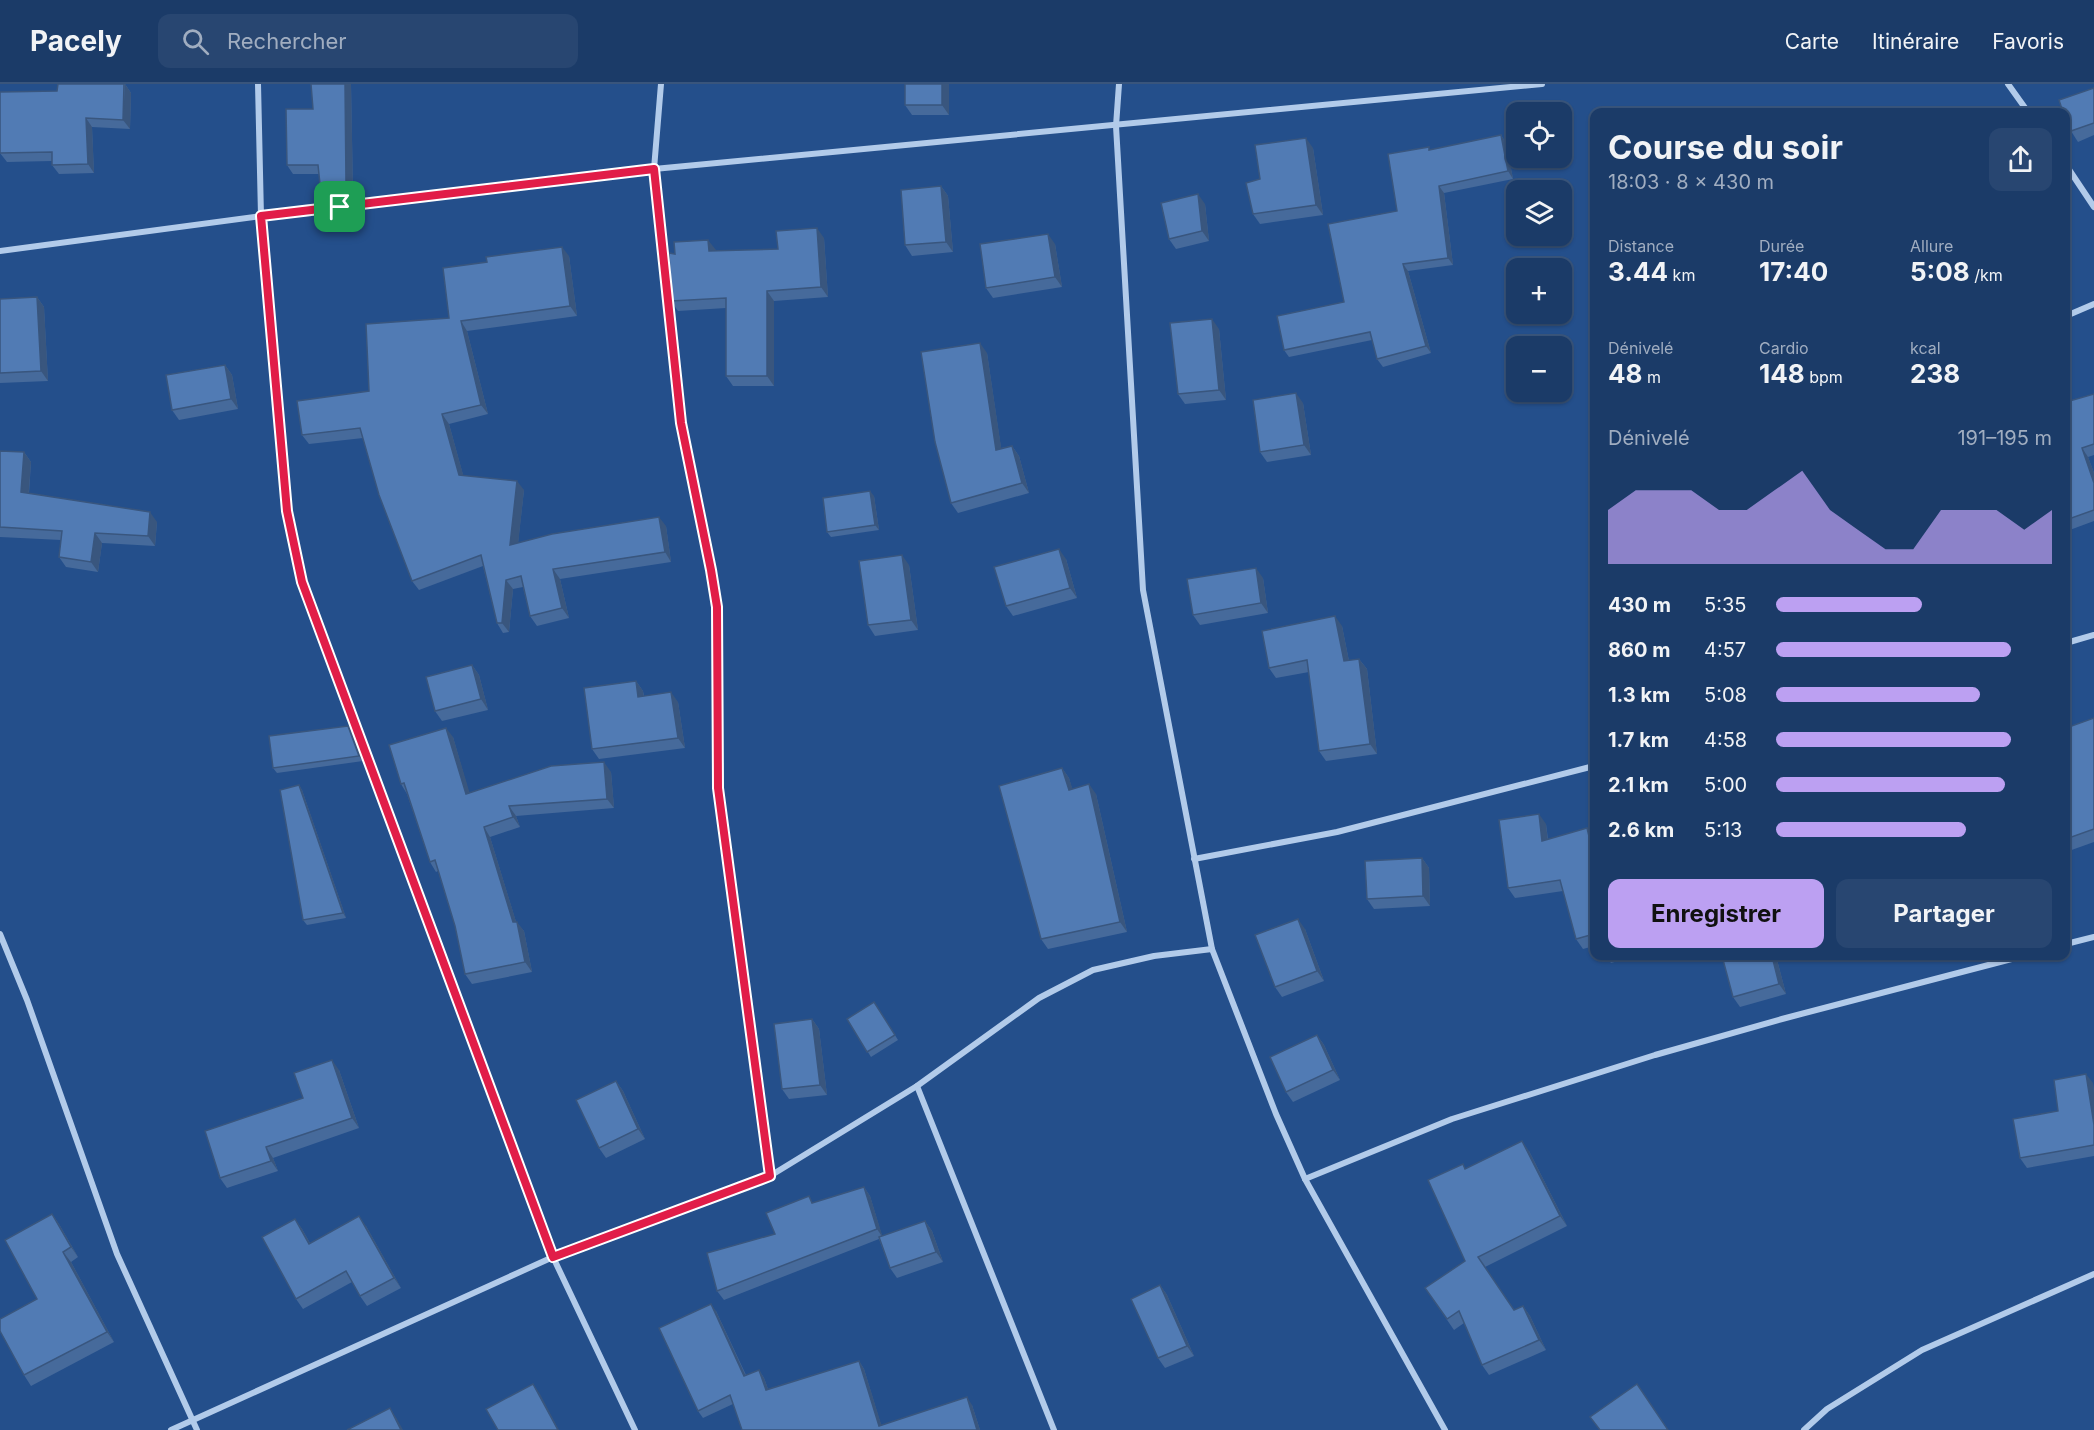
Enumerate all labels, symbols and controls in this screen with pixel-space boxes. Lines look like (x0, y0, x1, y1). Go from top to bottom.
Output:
search box (158, 14, 578, 68)
text: Pacely (30, 24, 122, 58)
icon: search (179, 25, 212, 58)
text: Rechercher (227, 28, 347, 54)
text: Carte (1785, 29, 1839, 54)
text: Itinéraire (1872, 29, 1959, 54)
text: Favoris (1992, 29, 2064, 54)
map controls (1506, 102, 1572, 402)
button: locate (1506, 102, 1572, 168)
text: Course du soir (1608, 127, 1843, 167)
button: share (1989, 128, 2052, 191)
text: 18:03 · 8 × 430 m (1608, 170, 1774, 194)
button: layers (1506, 180, 1572, 246)
pin (314, 181, 365, 232)
icon: arrive (323, 190, 356, 223)
text: Distance (1608, 236, 1674, 256)
text: Durée (1759, 236, 1804, 256)
text: Allure (1910, 236, 1953, 256)
text: 3.44 (1608, 256, 1668, 287)
text: 17:40 (1759, 256, 1828, 287)
text: 5:08 (1910, 256, 1970, 287)
button: + (1506, 258, 1572, 324)
text: km (1668, 265, 1695, 285)
text: /km (1970, 265, 2003, 285)
button: − (1506, 336, 1572, 402)
text: Dénivelé (1608, 338, 1673, 358)
text: Cardio (1759, 338, 1809, 358)
text: kcal (1910, 338, 1941, 358)
text: 48 (1608, 358, 1643, 389)
text: 148 (1759, 358, 1805, 389)
text: 238 (1910, 358, 1960, 389)
text: m (1643, 367, 1661, 387)
text: bpm (1805, 367, 1843, 387)
text: Dénivelé (1608, 426, 1690, 450)
text: 191–195 m (1957, 426, 2052, 450)
text: 430 m (1608, 593, 1671, 617)
text: 5:35 (1704, 593, 1746, 617)
text: 860 m (1608, 638, 1670, 662)
text: 4:57 (1704, 638, 1746, 662)
text: 1.3 km (1608, 683, 1670, 707)
text: 5:08 (1704, 683, 1747, 707)
text: 1.7 km (1608, 728, 1669, 752)
text: 4:58 (1704, 728, 1747, 752)
text: 2.1 km (1608, 773, 1669, 797)
text: 5:00 (1704, 773, 1747, 797)
text: 2.6 km (1608, 818, 1674, 842)
text: 5:13 (1704, 818, 1742, 842)
button: Enregistrer (1608, 879, 1824, 948)
button: Partager (1836, 879, 2052, 948)

